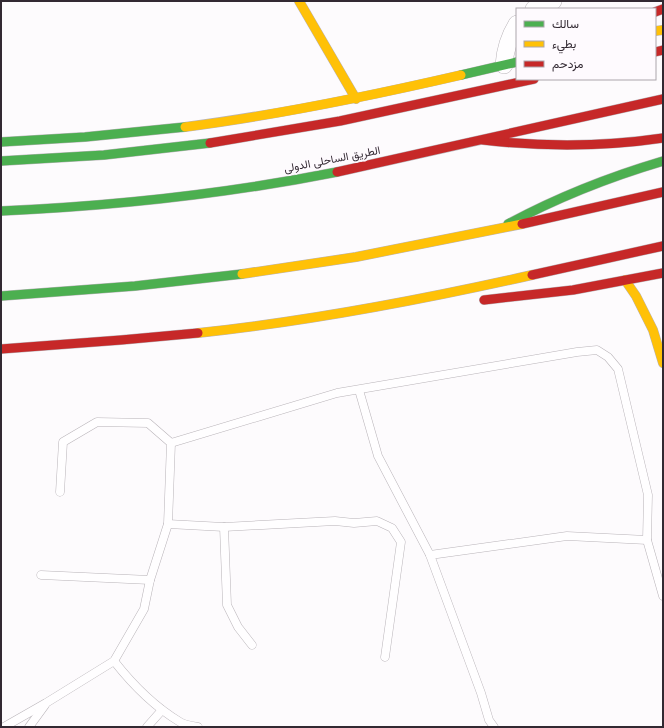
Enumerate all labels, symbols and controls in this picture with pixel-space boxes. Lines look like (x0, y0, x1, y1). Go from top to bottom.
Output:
legend (516, 8, 656, 80)
text: سالك (552, 16, 579, 31)
text: بطيء (552, 36, 576, 54)
text: مزدحم (552, 56, 583, 72)
street label: الطريق الساحلى الدولى (283, 143, 381, 175)

